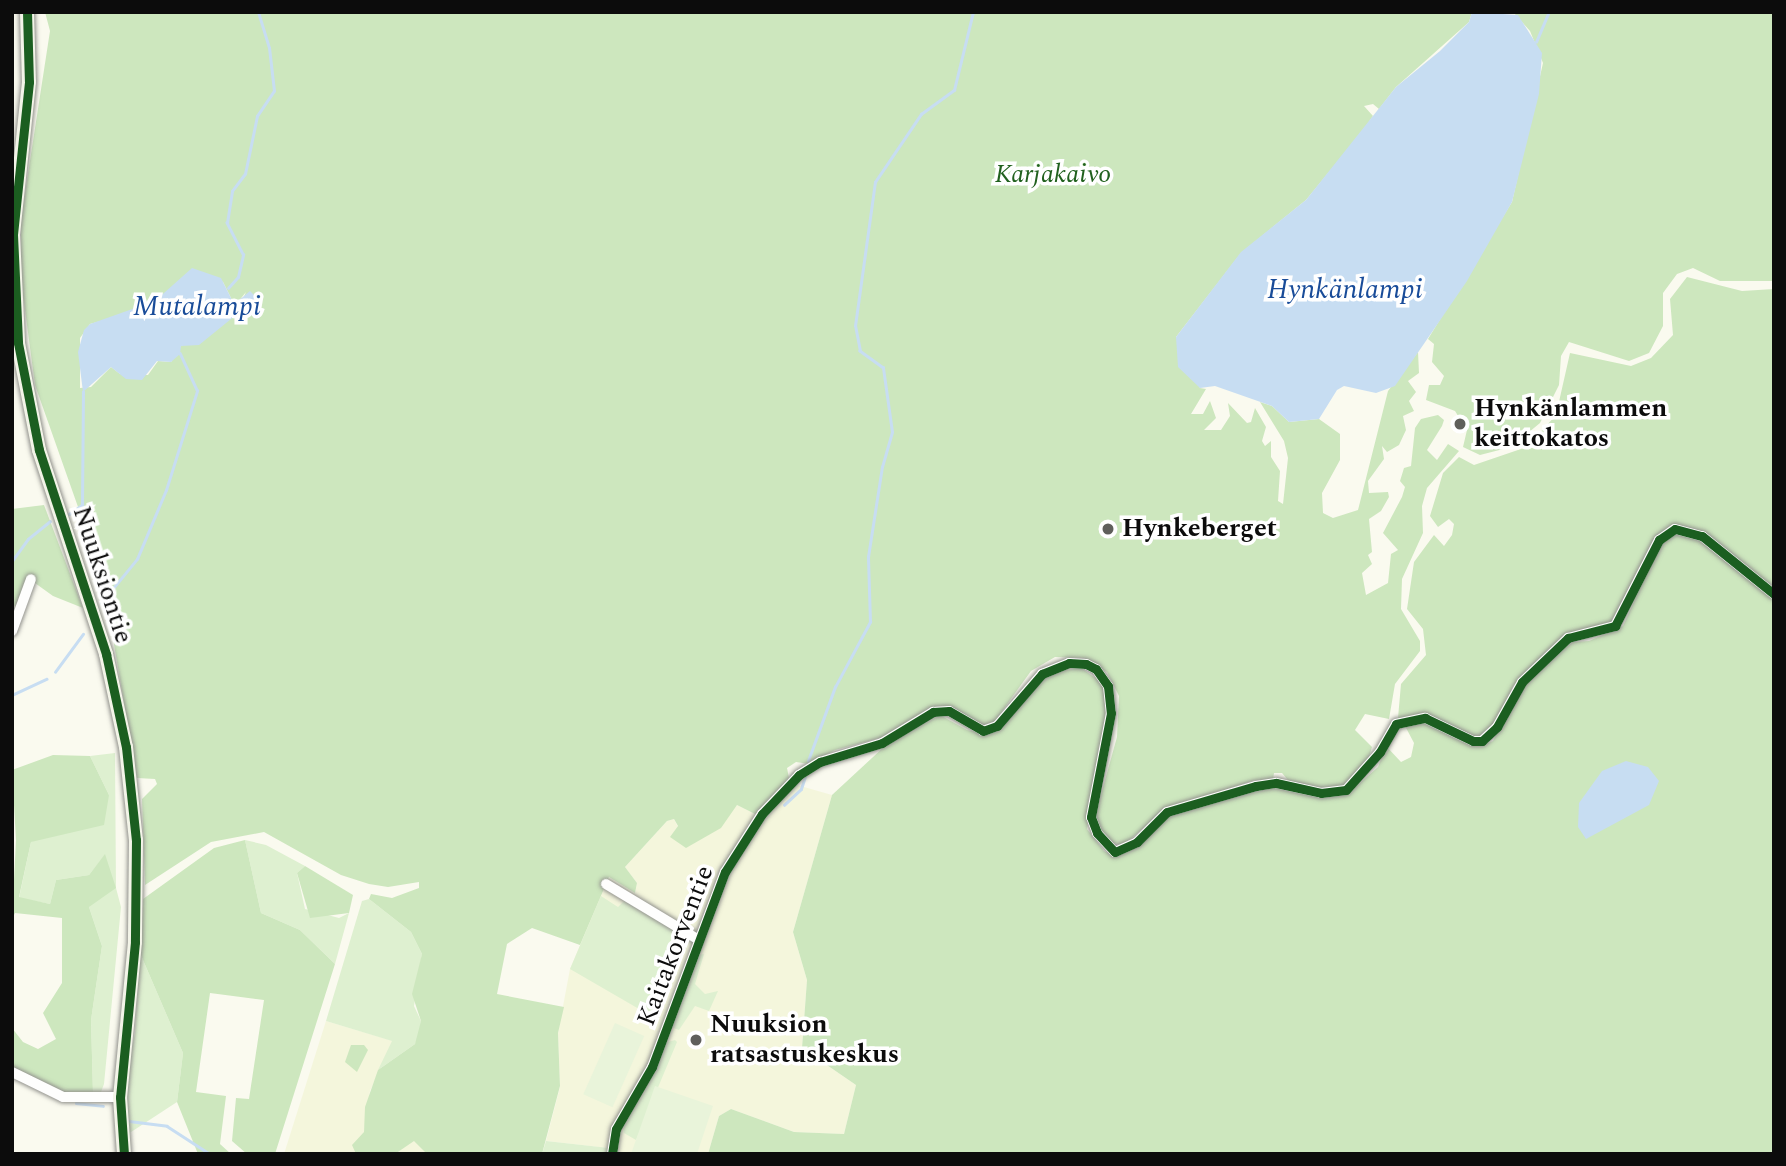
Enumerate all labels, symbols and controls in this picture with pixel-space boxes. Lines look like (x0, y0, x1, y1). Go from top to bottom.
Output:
park label: Karjakaivo (995, 159, 1111, 191)
water label: Hynkänlampi (1267, 273, 1423, 307)
water label: Mutalampi (133, 290, 261, 324)
place label: Hynkänlammen keittokatos (1474, 393, 1667, 454)
marker: Hynkänlammen keittokatos (1452, 416, 1468, 432)
street label: Nuuksiontie (65, 502, 139, 648)
place label: Hynkeberget (1122, 513, 1277, 545)
marker: Hynkeberget (1100, 521, 1116, 537)
street label: Kaitakorventie (631, 861, 721, 1031)
place label: Nuuksion ratsastuskeskus (710, 1009, 899, 1070)
marker: Nuuksion ratsastuskeskus (688, 1032, 704, 1048)

